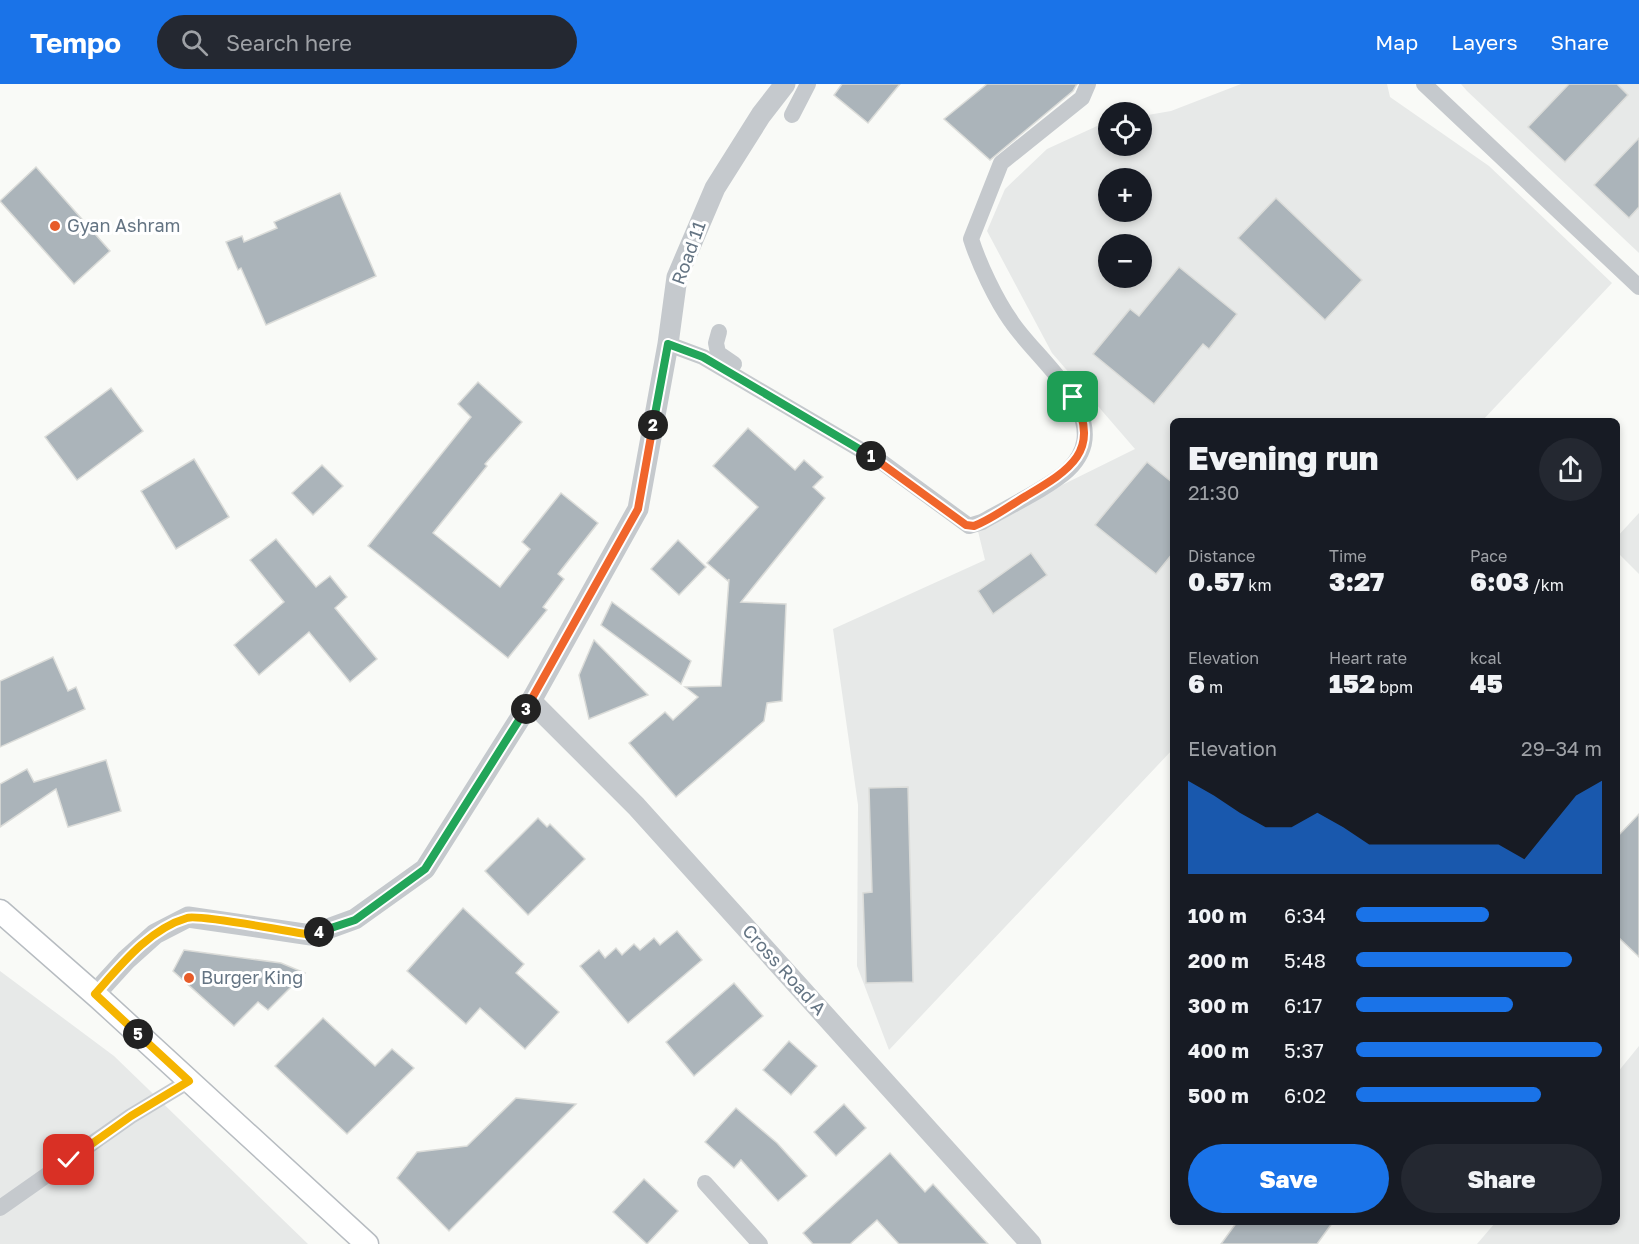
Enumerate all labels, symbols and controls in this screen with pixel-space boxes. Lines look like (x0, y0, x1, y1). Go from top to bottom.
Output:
search box (157, 15, 577, 69)
text: Tempo (30, 26, 121, 59)
icon: search (178, 26, 211, 59)
text: Search here (226, 29, 352, 56)
text: Map (1375, 29, 1418, 55)
text: Layers (1451, 29, 1518, 55)
text: Share (1551, 29, 1609, 55)
map controls (1098, 102, 1152, 288)
button: locate (1098, 102, 1152, 156)
button: + (1098, 168, 1152, 222)
place label: Gyan Ashram (67, 214, 181, 236)
street label: Road 11 (666, 218, 710, 287)
marker: Gyan Ashram (48, 219, 62, 233)
button: − (1098, 234, 1152, 288)
pin (1047, 371, 1098, 422)
icon: arrive (1056, 380, 1089, 413)
pin: 2 (638, 410, 668, 440)
text: 2 (648, 415, 658, 435)
text: Evening run (1188, 438, 1379, 477)
button: share (1539, 438, 1602, 501)
pin: 1 (856, 441, 886, 471)
text: 1 (867, 446, 875, 466)
text: 21:30 (1188, 480, 1239, 504)
text: Distance (1188, 546, 1255, 566)
text: Time (1329, 546, 1367, 566)
text: Pace (1470, 546, 1507, 566)
text: 0.57 (1188, 566, 1244, 597)
text: 3:27 (1329, 566, 1384, 597)
text: 6:03 (1470, 566, 1529, 597)
text: km (1244, 575, 1272, 595)
text: /km (1529, 575, 1564, 595)
text: Elevation (1188, 648, 1259, 668)
text: Heart rate (1329, 648, 1407, 668)
text: kcal (1470, 648, 1502, 668)
text: 6 (1188, 668, 1205, 699)
text: 152 (1329, 668, 1375, 699)
text: 45 (1470, 668, 1503, 699)
text: m (1205, 677, 1223, 697)
text: bpm (1375, 677, 1413, 697)
pin: 3 (511, 694, 541, 724)
text: 3 (521, 699, 531, 719)
text: Elevation (1188, 736, 1277, 760)
text: 29–34 m (1521, 736, 1602, 760)
text: 100 m (1188, 903, 1247, 927)
text: 6:34 (1284, 903, 1326, 927)
pin: 4 (304, 917, 334, 947)
street label: Cross Road A (738, 920, 831, 1019)
text: 4 (314, 922, 324, 942)
text: 200 m (1188, 948, 1249, 972)
text: 5:48 (1284, 948, 1326, 972)
place label: Burger King (201, 966, 303, 988)
marker: Burger King (182, 971, 196, 985)
text: 300 m (1188, 993, 1249, 1017)
text: 6:17 (1284, 993, 1322, 1017)
pin: 5 (123, 1019, 153, 1049)
text: 5 (133, 1024, 143, 1044)
text: 400 m (1188, 1038, 1249, 1062)
text: 5:37 (1284, 1038, 1324, 1062)
text: 500 m (1188, 1083, 1249, 1107)
text: 6:02 (1284, 1083, 1326, 1107)
pin (43, 1134, 94, 1185)
icon: check (52, 1143, 85, 1176)
button: Save (1188, 1144, 1389, 1213)
button: Share (1401, 1144, 1602, 1213)

